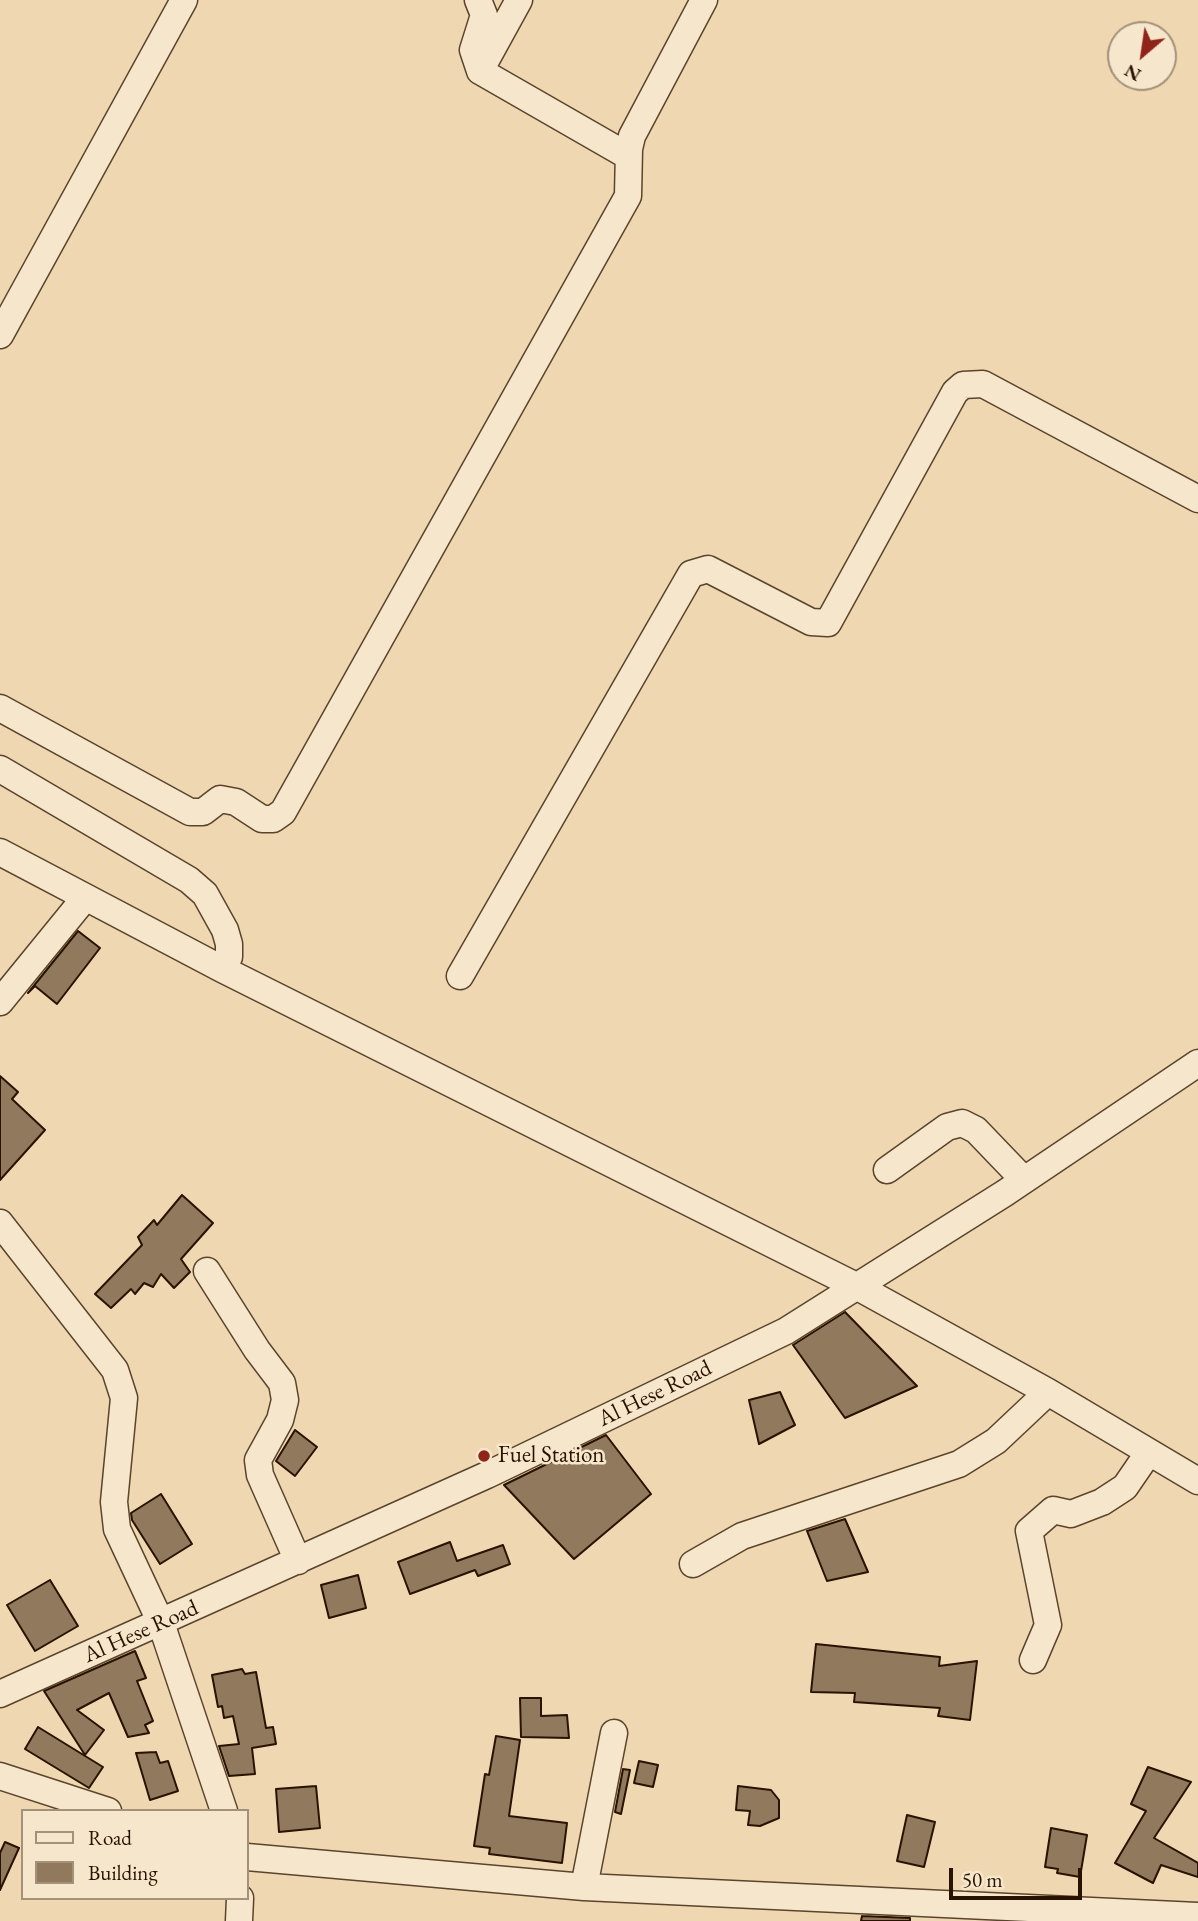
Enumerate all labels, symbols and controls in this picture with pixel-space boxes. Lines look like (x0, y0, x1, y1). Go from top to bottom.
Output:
north arrow (1107, 21, 1177, 91)
text: N (1120, 58, 1145, 88)
street label: Al Hese Road (594, 1355, 716, 1433)
place label: Fuel Station (498, 1442, 604, 1470)
marker: Fuel Station (476, 1448, 492, 1464)
street label: Al Hese Road (79, 1594, 203, 1670)
legend (21, 1809, 248, 1900)
text: Road (88, 1824, 132, 1851)
scale bar (953, 1854, 1086, 1898)
text: Building (88, 1859, 158, 1886)
text: 50 m (962, 1866, 1003, 1893)

